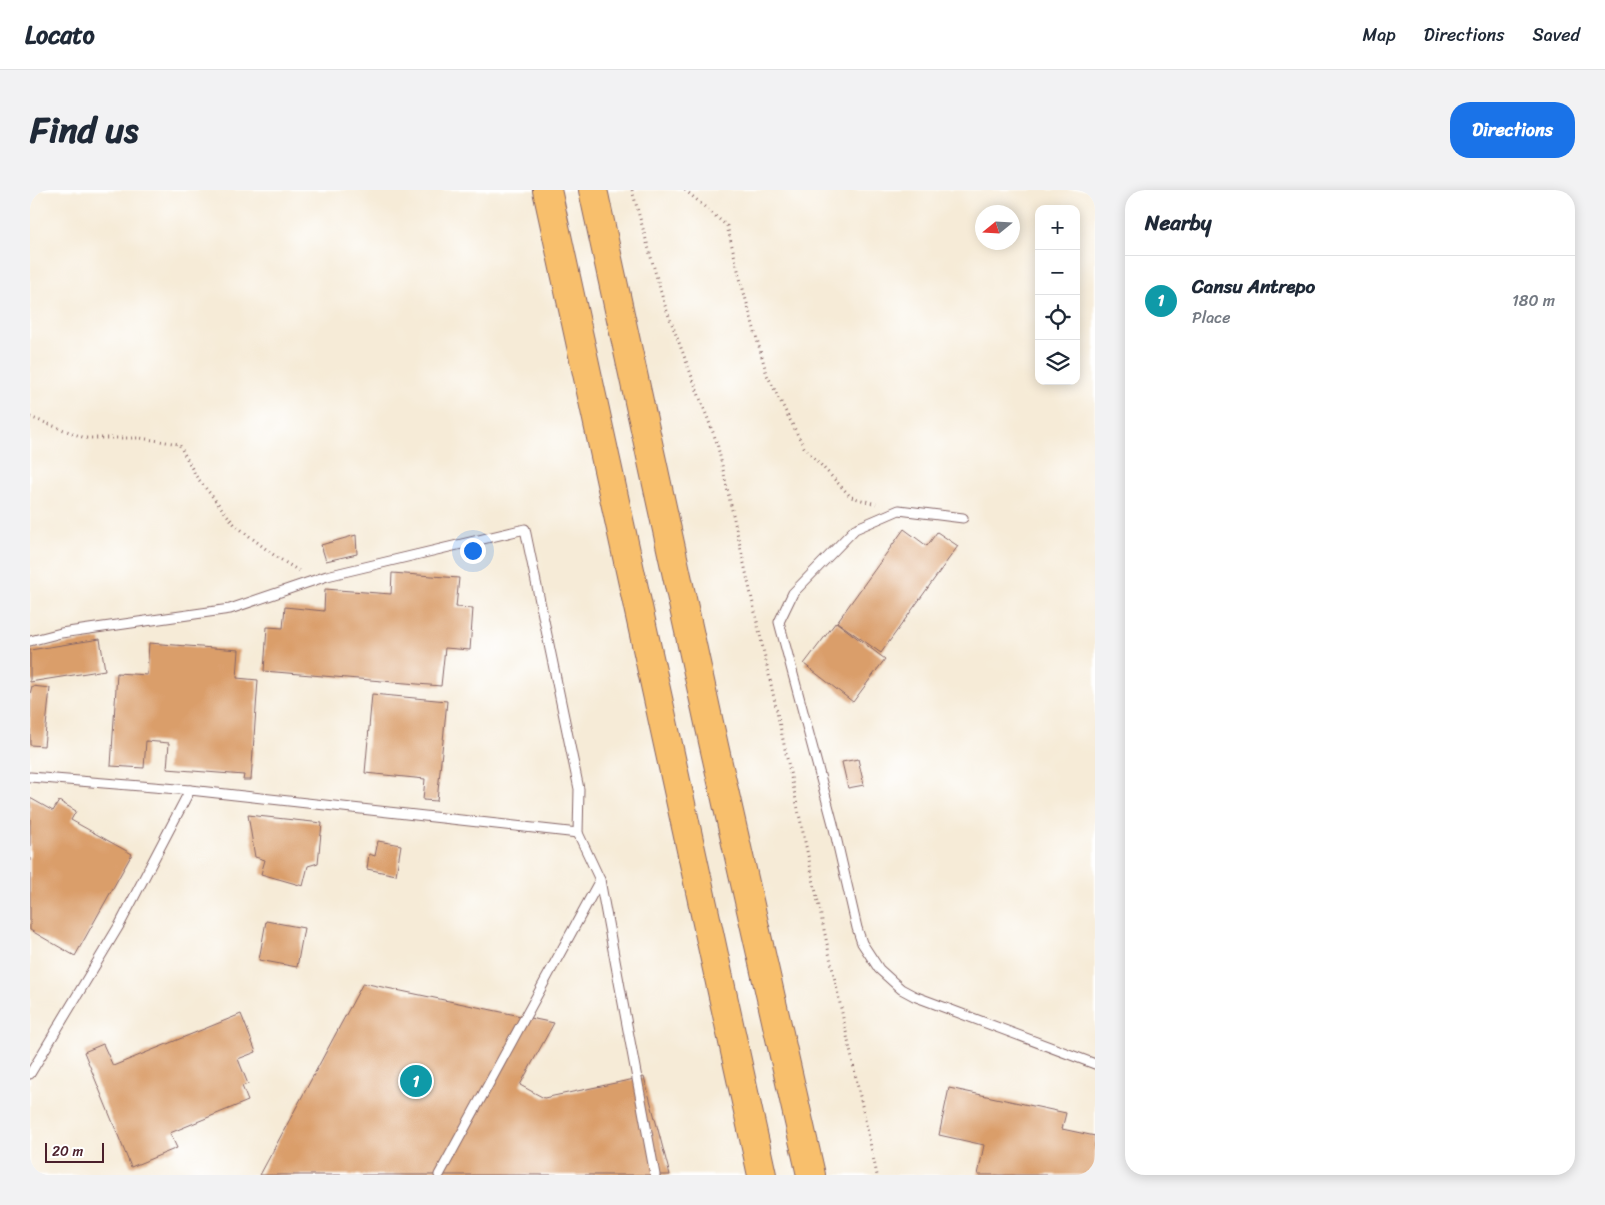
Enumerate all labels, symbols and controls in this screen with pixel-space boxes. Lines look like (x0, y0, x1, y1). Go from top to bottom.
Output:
text: Locato (25, 14, 95, 56)
text: Map (1363, 19, 1396, 51)
text: Directions (1424, 19, 1505, 51)
text: Saved (1533, 19, 1580, 51)
text: Find us (30, 99, 138, 161)
button: Directions (1450, 102, 1575, 158)
text: Nearby (1145, 204, 1211, 242)
north arrow (975, 205, 1020, 250)
map controls (1035, 205, 1080, 385)
button: + (1035, 205, 1080, 250)
button: − (1035, 250, 1080, 295)
text: Cansu Antrepo (1192, 270, 1315, 303)
text: 1 (1158, 286, 1164, 315)
text: 180 m (1512, 286, 1555, 315)
button: locate (1035, 295, 1080, 340)
text: Place (1192, 303, 1231, 332)
button: layers (1035, 340, 1080, 385)
your location (460, 538, 486, 564)
pin: 1 (400, 1062, 432, 1100)
text: 20 m (52, 1139, 83, 1164)
scale bar (45, 1140, 104, 1163)

